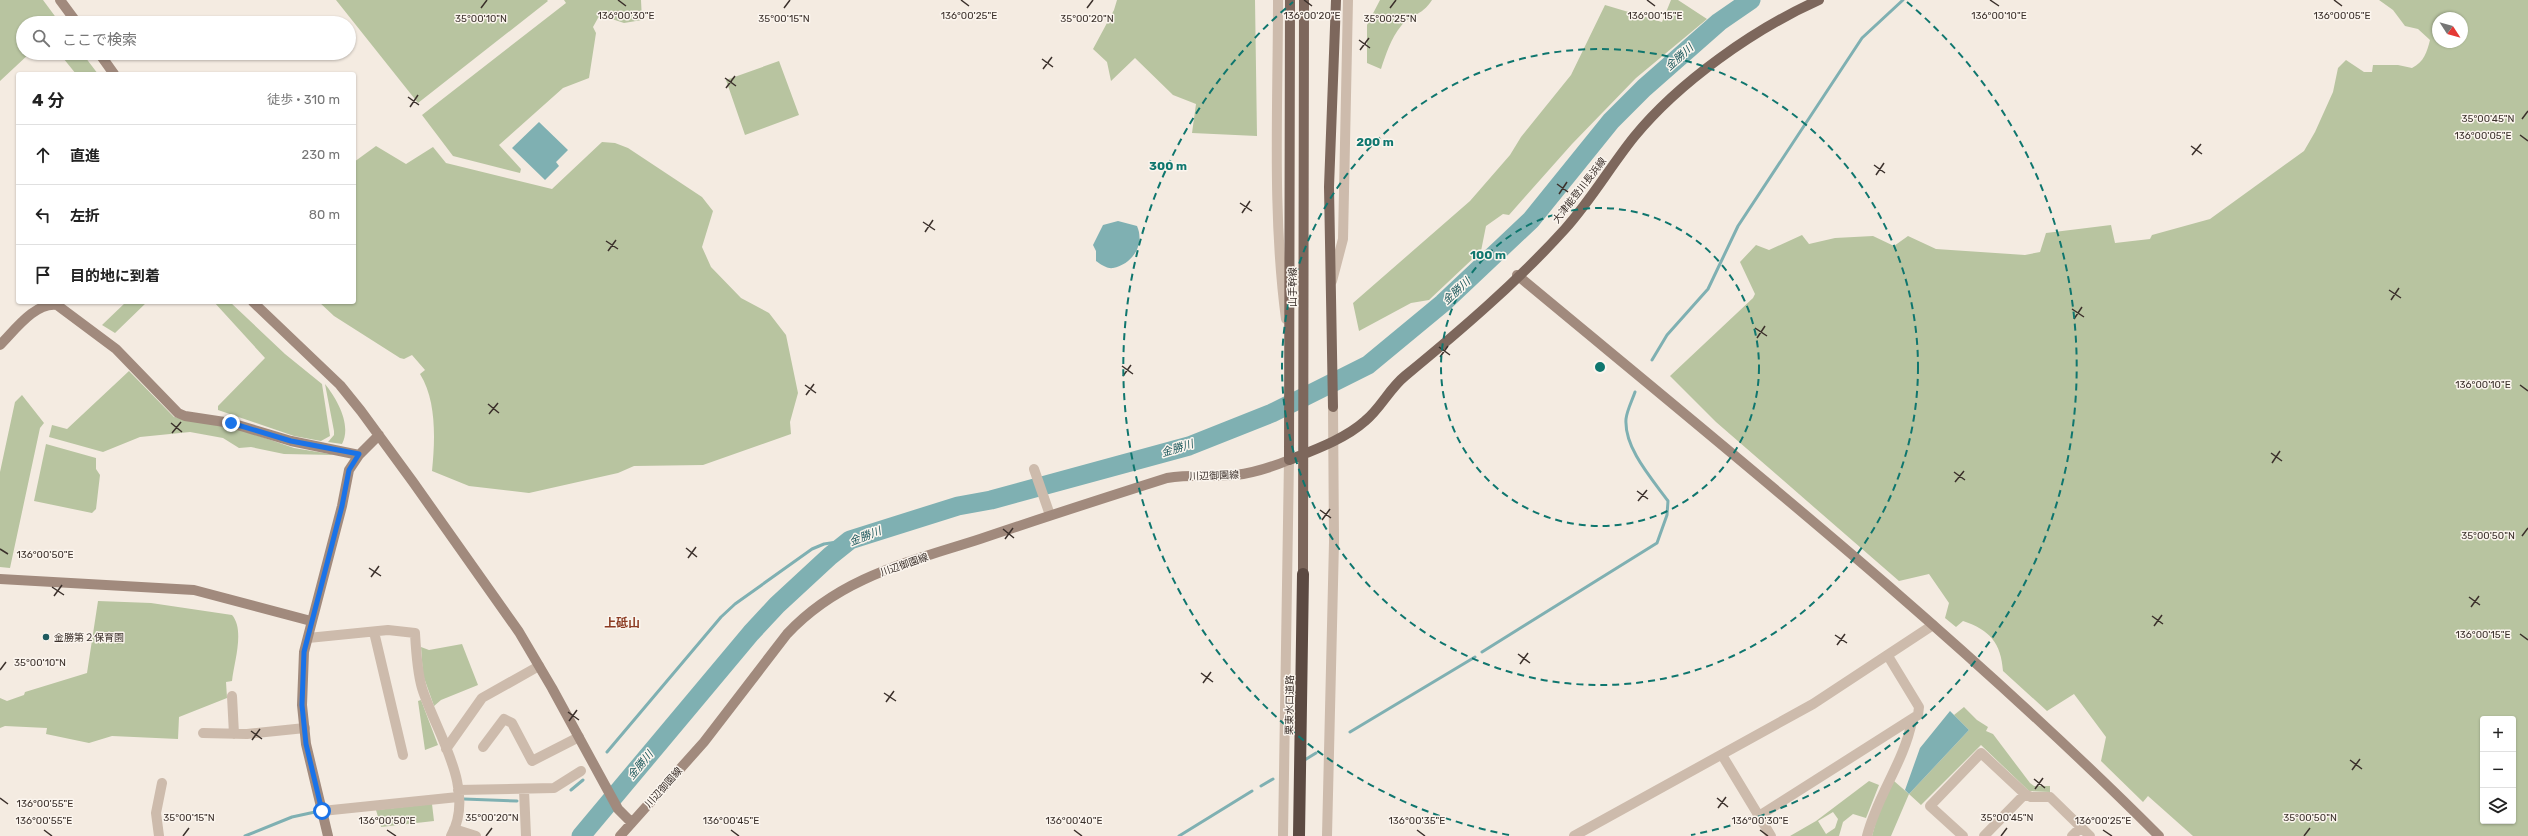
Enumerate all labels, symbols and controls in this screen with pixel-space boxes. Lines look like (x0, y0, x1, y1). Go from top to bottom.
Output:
text: 136°00'30"E (597, 10, 655, 22)
text: 136°00'25"E (941, 10, 997, 22)
text: 136°00'20"E (1283, 10, 1341, 22)
text: 136°00'15"E (1627, 10, 1683, 22)
text: 136°00'10"E (1971, 10, 2027, 22)
text: 136°00'05"E (2313, 10, 2371, 22)
north arrow (2432, 12, 2468, 48)
text: 35°00'10"N (455, 13, 507, 25)
text: 35°00'15"N (758, 13, 810, 25)
text: 35°00'20"N (1060, 13, 1114, 25)
text: 35°00'25"N (1363, 13, 1417, 25)
search box (16, 16, 356, 60)
icon: search (30, 27, 52, 49)
text: ここで検索 (62, 31, 137, 49)
water label: 金勝川 (1663, 41, 1697, 73)
text: 4 分 (32, 90, 64, 110)
text: 徒歩 · 310 m (267, 92, 340, 107)
text: 35°00'45"N (2461, 113, 2515, 125)
text: 136°00'05"E (2454, 130, 2512, 142)
text: 200 m (1356, 135, 1394, 149)
icon: ahead (32, 144, 54, 166)
text: 直進 (70, 147, 100, 165)
text: 230 m (302, 147, 340, 162)
street label: 大津能登川長浜線 (1550, 155, 1609, 226)
text: 300 m (1149, 159, 1187, 173)
icon: left (32, 204, 54, 226)
text: 左折 (70, 207, 100, 225)
text: 80 m (309, 207, 340, 222)
text: 100 m (1470, 248, 1506, 262)
icon: arrive (32, 264, 54, 286)
text: 目的地に到着 (70, 267, 160, 285)
street label: 山手幹線 (1287, 267, 1299, 307)
water label: 金勝川 (1440, 275, 1474, 307)
centre of rings (1593, 360, 1607, 374)
text: 136°00'10"E (2455, 379, 2511, 391)
route end (222, 414, 240, 432)
water label: 金勝川 (1159, 437, 1196, 460)
street label: 川辺御園線 (1189, 469, 1239, 483)
water label: 金勝川 (847, 524, 884, 548)
text: 35°00'50"N (2461, 530, 2515, 542)
text: 136°00'50"E (16, 549, 74, 561)
street label: 川辺御園線 (879, 551, 930, 579)
district label: 上砥山 (604, 616, 640, 630)
text: 136°00'15"E (2455, 629, 2511, 641)
marker: 金勝第２保育園 (41, 632, 51, 642)
place label: 金勝第２保育園 (54, 632, 124, 644)
text: 35°00'10"N (14, 657, 66, 669)
street label: 栗東水口道路 (1283, 675, 1297, 735)
map controls (2480, 716, 2516, 824)
button: + (2480, 716, 2516, 752)
water label: 金勝川 (625, 748, 657, 782)
button: − (2480, 752, 2516, 788)
street label: 川辺御園線 (643, 765, 685, 810)
button: layers (2480, 788, 2516, 824)
text: 136°00'55"E (17, 798, 73, 810)
route start (313, 802, 331, 820)
text: 35°00'15"N (163, 812, 215, 824)
text: 35°00'20"N (465, 812, 519, 824)
text: 35°00'45"N (1980, 812, 2034, 824)
text: 35°00'50"N (2283, 812, 2337, 824)
text: 136°00'55"E (16, 815, 72, 827)
text: 136°00'50"E (358, 815, 416, 827)
text: 136°00'45"E (703, 815, 759, 827)
text: 136°00'40"E (1046, 815, 1102, 827)
text: 136°00'35"E (1389, 815, 1445, 827)
text: 136°00'30"E (1731, 815, 1789, 827)
text: 136°00'25"E (2075, 815, 2131, 827)

